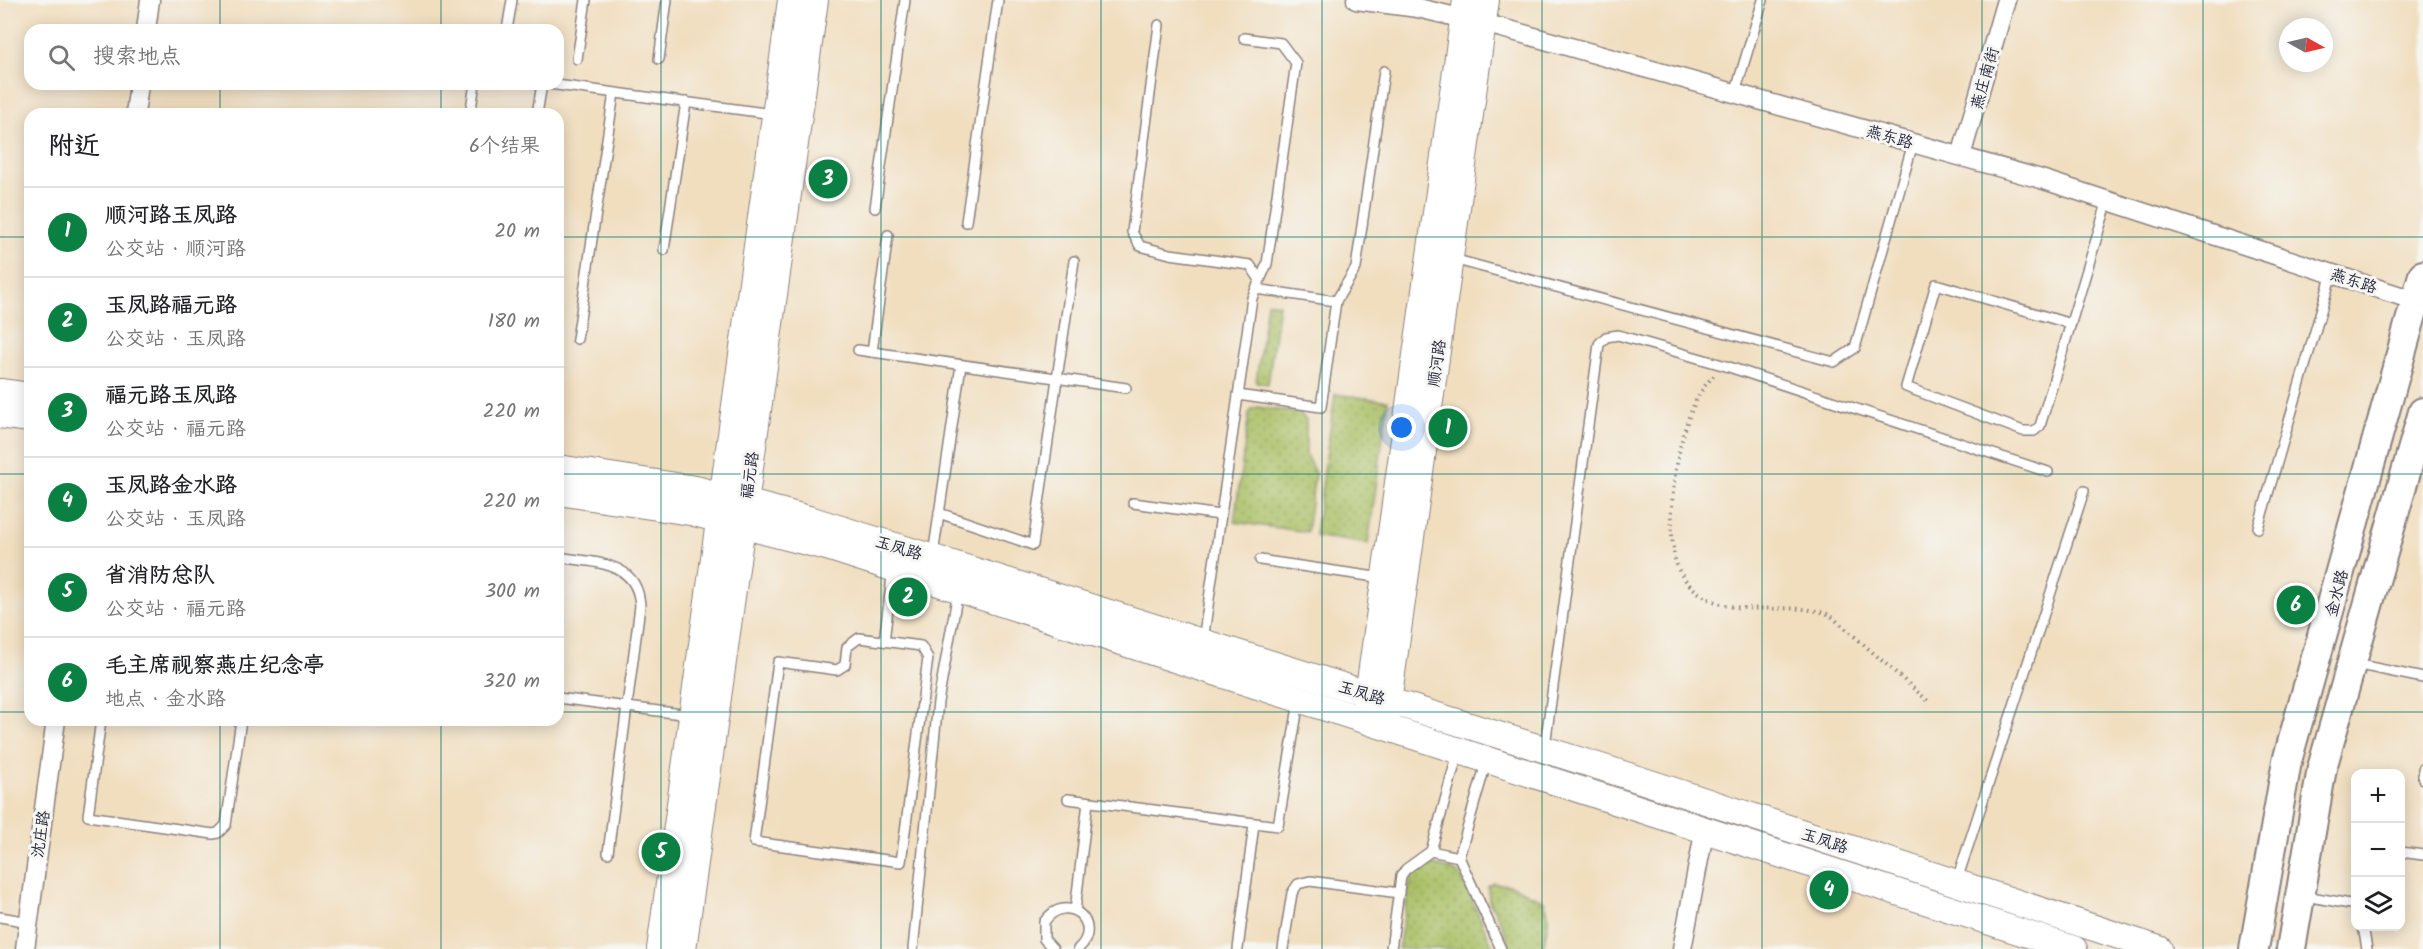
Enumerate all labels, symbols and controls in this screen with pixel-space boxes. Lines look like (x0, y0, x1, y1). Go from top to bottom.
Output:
north arrow (2279, 18, 2333, 72)
search box (24, 24, 564, 90)
text: 搜索地点 (93, 40, 181, 75)
icon: search (45, 41, 78, 74)
street label: 燕庄南街 (1965, 44, 2006, 113)
street label: 燕东路 (1863, 119, 1916, 156)
text: 附近 (48, 126, 100, 168)
text: 6个结果 (469, 131, 540, 163)
pin: 3 (808, 156, 848, 201)
text: 顺河路玉凤路 (105, 199, 237, 234)
text: 1 (64, 216, 71, 248)
text: 20 m (494, 216, 540, 248)
text: 公交站 · 顺河路 (105, 234, 246, 266)
street label: 燕东路 (2327, 262, 2380, 301)
text: 玉凤路福元路 (105, 289, 237, 324)
text: 2 (62, 306, 73, 338)
text: 180 m (488, 306, 540, 338)
text: 公交站 · 玉凤路 (105, 324, 246, 356)
street label: 顺河路 (1422, 338, 1453, 389)
text: 福元路玉凤路 (105, 379, 237, 414)
text: 3 (62, 396, 73, 428)
text: 220 m (483, 396, 540, 428)
pin: 1 (1428, 406, 1468, 450)
your location (1387, 413, 1416, 442)
text: 公交站 · 福元路 (105, 414, 246, 446)
street label: 福元路 (735, 450, 766, 501)
text: 玉凤路金水路 (105, 469, 237, 504)
text: 4 (62, 486, 73, 518)
text: 220 m (483, 486, 540, 518)
text: 公交站 · 玉凤路 (105, 504, 246, 536)
street label: 玉凤路 (872, 529, 925, 567)
text: 省消防总队 (105, 559, 215, 594)
street label: 金水路 (2319, 567, 2356, 620)
pin: 2 (888, 574, 928, 620)
text: 5 (62, 576, 73, 608)
text: 300 m (485, 576, 540, 608)
pin: 6 (2276, 582, 2316, 628)
text: 公交站 · 福元路 (105, 594, 246, 626)
text: 毛主席视察燕庄纪念亭 (105, 649, 325, 684)
text: 6 (62, 666, 73, 698)
text: 320 m (483, 666, 540, 698)
street label: 玉凤路 (1335, 674, 1388, 712)
text: 地点 · 金水路 (105, 684, 226, 716)
map controls (2351, 769, 2405, 931)
button: + (2351, 769, 2405, 823)
street label: 沈庄路 (26, 809, 57, 860)
street label: 玉凤路 (1798, 822, 1851, 861)
button: − (2351, 823, 2405, 877)
pin: 5 (642, 830, 680, 874)
pin: 4 (1810, 868, 1848, 912)
button: layers (2351, 877, 2405, 931)

